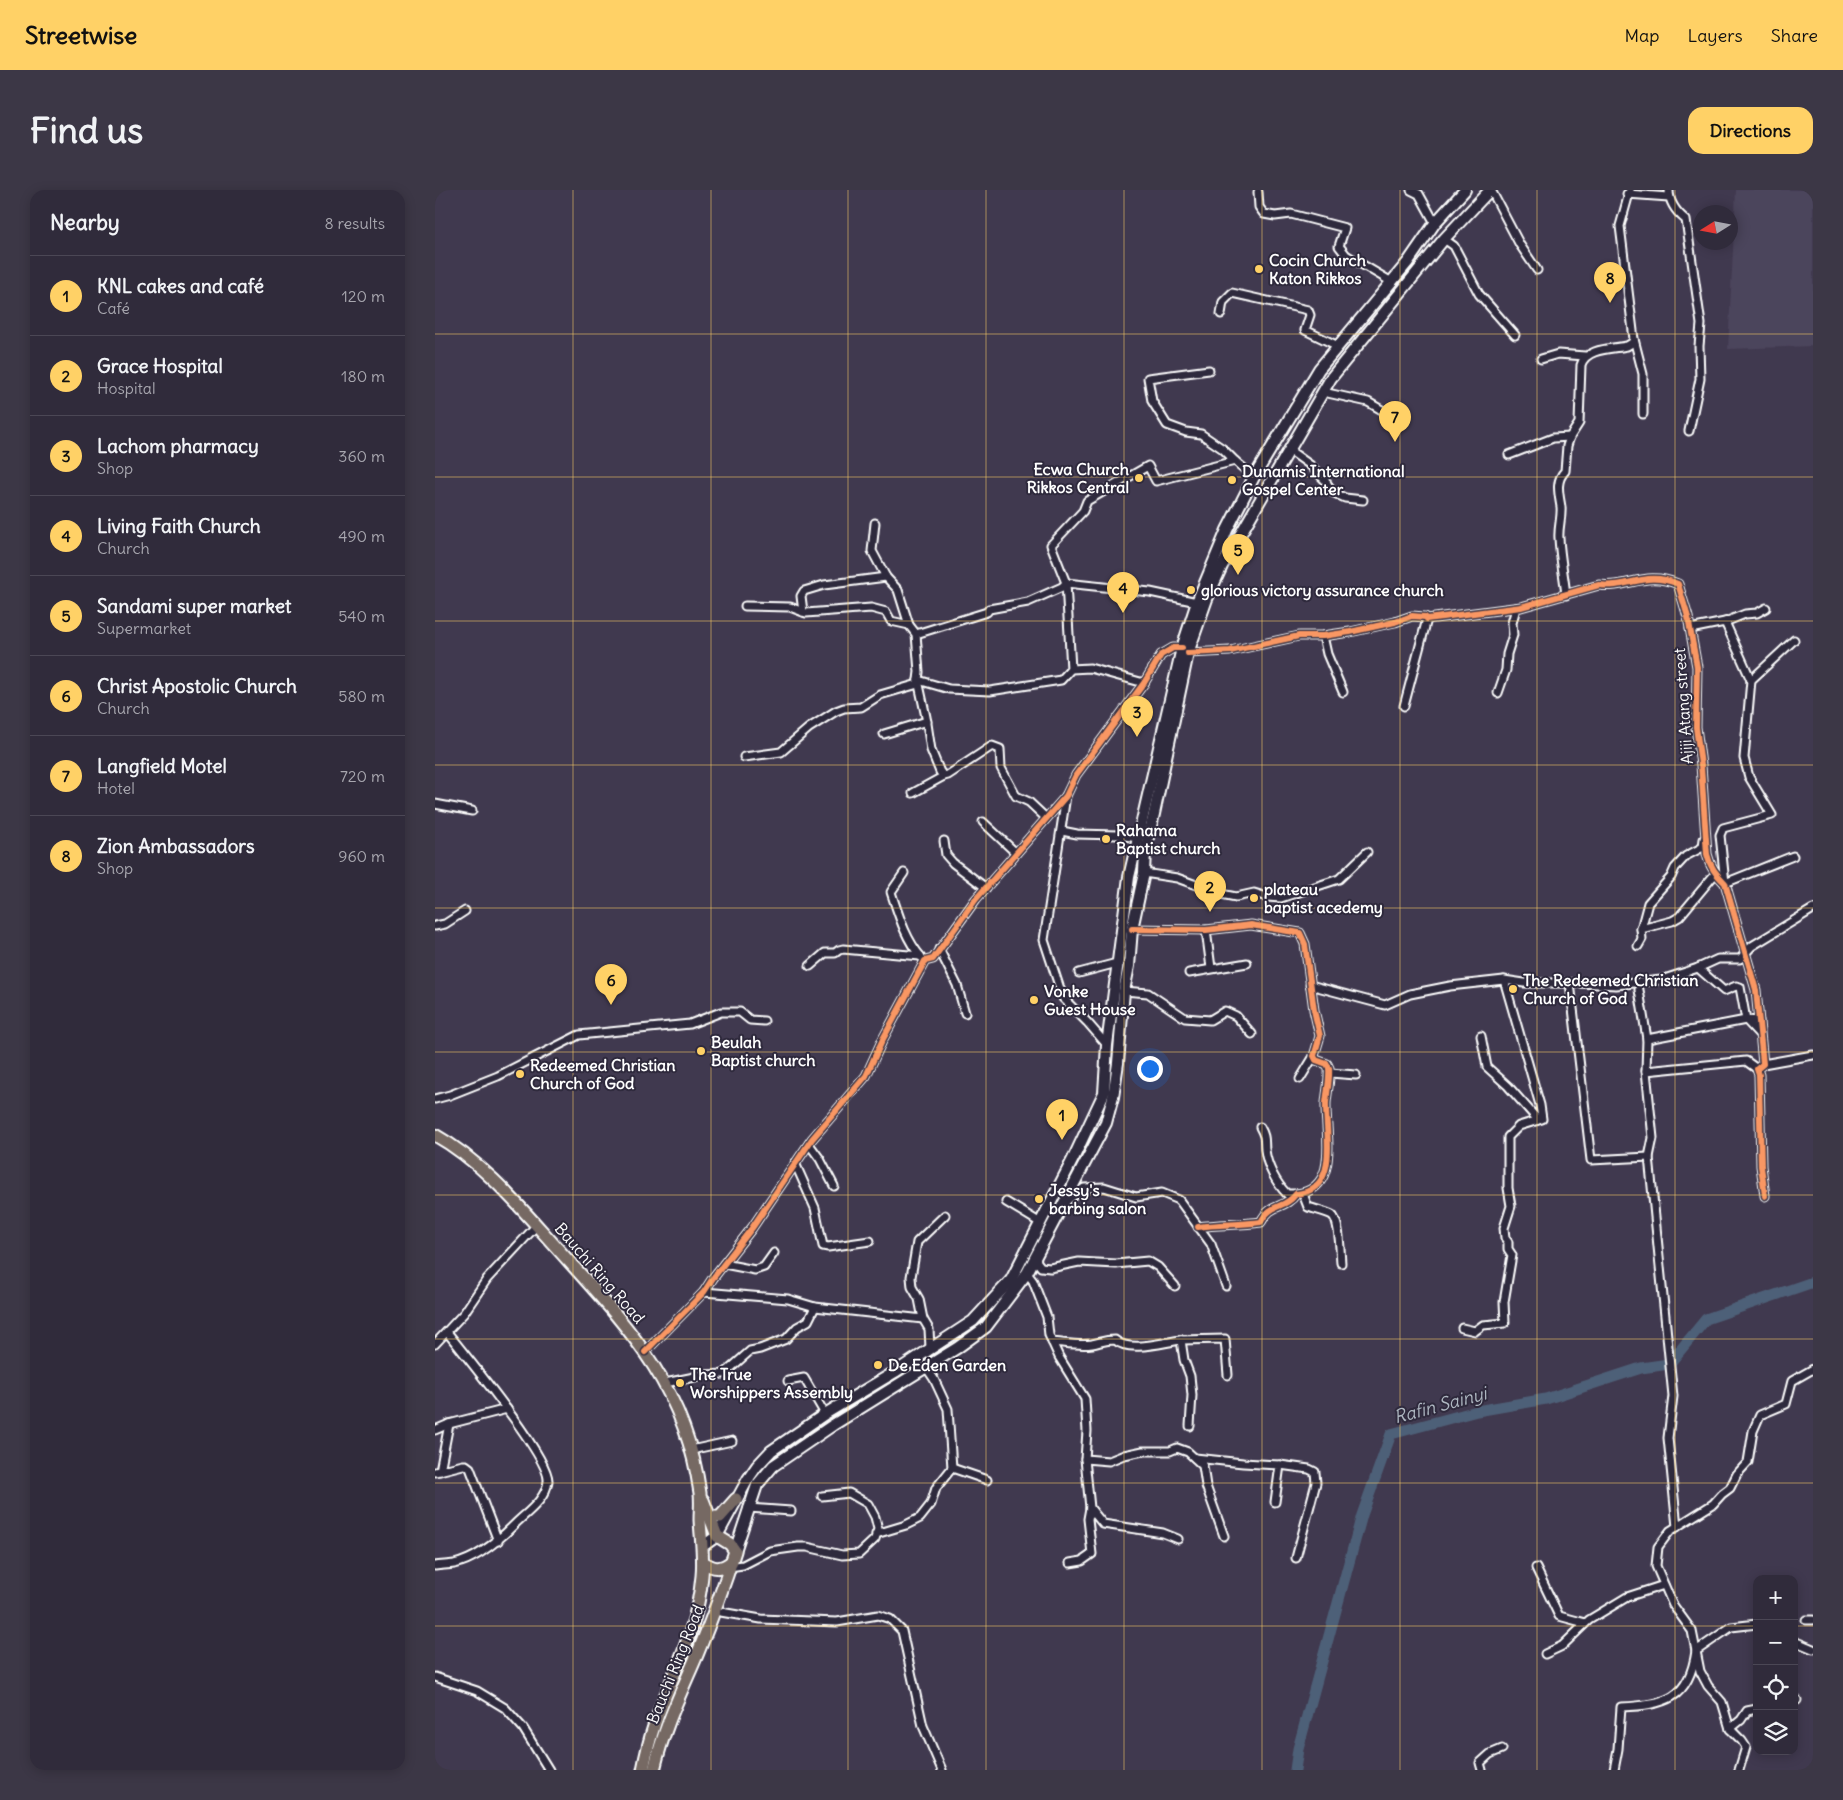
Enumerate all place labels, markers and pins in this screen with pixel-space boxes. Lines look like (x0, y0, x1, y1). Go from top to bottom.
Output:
place label: Cocin Church Katon Rikkos (1269, 250, 1366, 288)
pin: 8 (1594, 262, 1626, 303)
marker: Cocin Church Katon Rikkos (1253, 263, 1265, 275)
pin: 7 (1379, 401, 1411, 442)
place label: Ecwa Church Rikkos Central (1027, 459, 1129, 497)
place label: Dunamis International Gospel Center (1242, 461, 1405, 500)
marker: Ecwa Church Rikkos Central (1133, 472, 1145, 484)
marker: Dunamis International Gospel Center (1226, 474, 1238, 486)
pin: 5 (1222, 534, 1254, 575)
pin: 4 (1107, 572, 1139, 613)
place label: glorious victory assurance church (1201, 580, 1444, 601)
marker: glorious victory assurance church (1185, 584, 1197, 596)
pin: 3 (1121, 696, 1153, 737)
place label: Rahama Baptist church (1116, 820, 1220, 859)
marker: Rahama Baptist church (1100, 833, 1112, 845)
pin: 2 (1194, 871, 1226, 912)
place label: plateau baptist acedemy (1264, 879, 1383, 918)
marker: plateau baptist acedemy (1248, 892, 1260, 904)
pin: 6 (595, 964, 627, 1005)
place label: The Redeemed Christian Church of God (1523, 970, 1698, 1008)
place label: Vonke Guest House (1044, 981, 1136, 1019)
marker: The Redeemed Christian Church of God (1507, 983, 1519, 995)
marker: Vonke Guest House (1028, 994, 1040, 1006)
place label: Beulah Baptist church (711, 1032, 815, 1071)
marker: Beulah Baptist church (695, 1045, 707, 1057)
place label: Redeemed Christian Church of God (530, 1055, 675, 1093)
marker: Redeemed Christian Church of God (514, 1068, 526, 1080)
pin: 1 (1046, 1099, 1078, 1140)
place label: Jessy's barbing salon (1049, 1180, 1146, 1219)
marker: Jessy's barbing salon (1033, 1193, 1045, 1205)
place label: De Eden Garden (888, 1355, 1006, 1375)
marker: De Eden Garden (872, 1359, 884, 1371)
place label: The True Worshippers Assembly (690, 1364, 853, 1403)
marker: The True Worshippers Assembly (674, 1377, 686, 1389)

